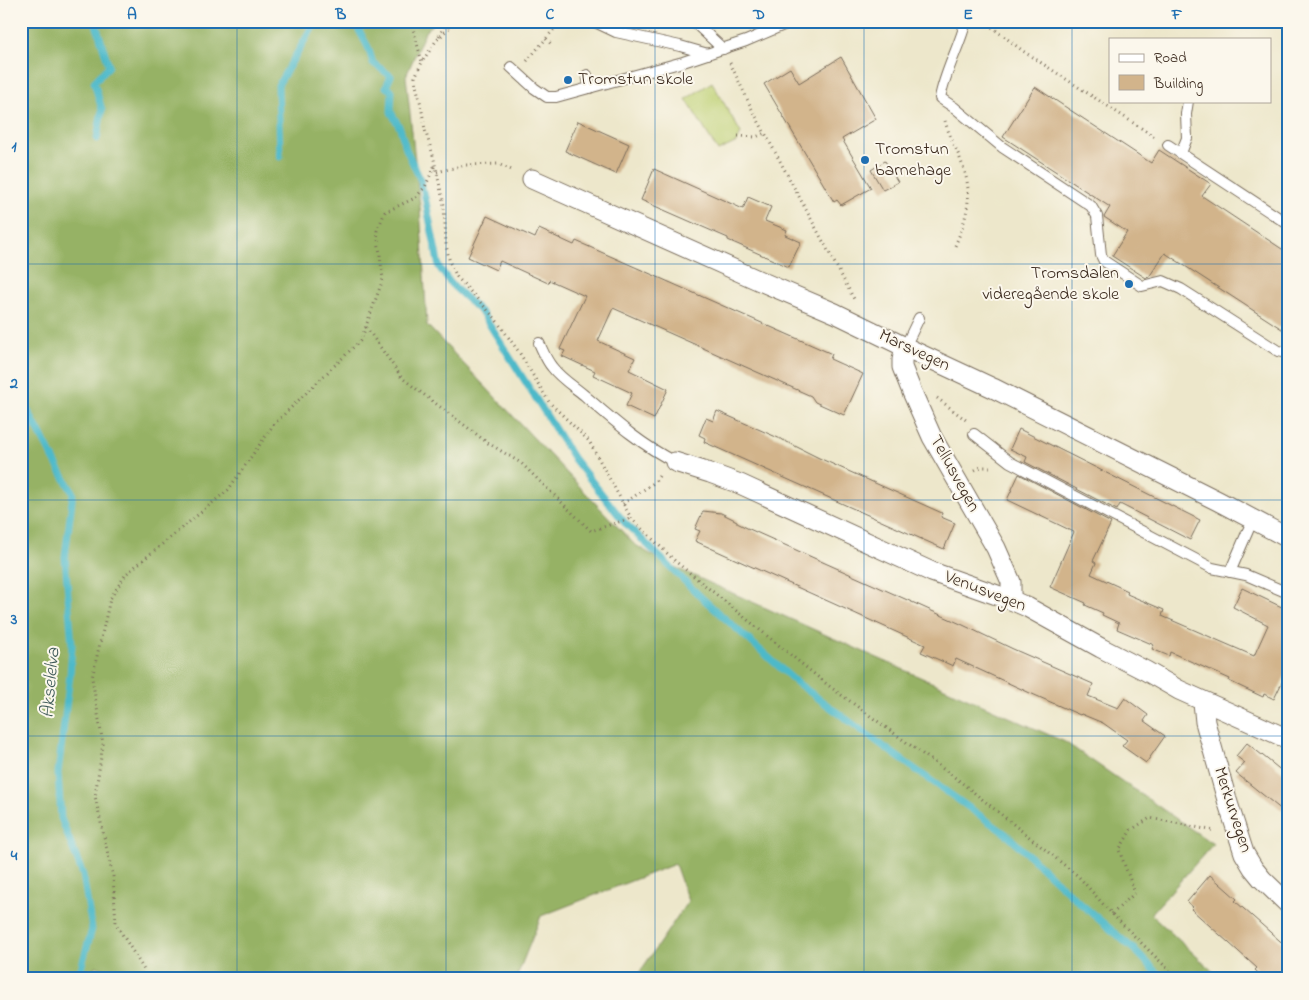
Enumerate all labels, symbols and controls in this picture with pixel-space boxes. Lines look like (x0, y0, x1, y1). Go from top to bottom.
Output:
text: A (127, 3, 137, 27)
text: B (335, 3, 347, 27)
text: C (546, 3, 555, 27)
text: D (752, 3, 765, 27)
text: E (963, 3, 973, 27)
text: F (1171, 3, 1183, 27)
legend (1109, 38, 1272, 102)
text: Road (1154, 47, 1187, 69)
place label: Tromstun skole (578, 67, 694, 93)
text: Building (1153, 73, 1203, 96)
marker: Tromstun skole (562, 74, 574, 86)
text: 1 (11, 135, 17, 159)
place label: Tromstun barnehage (875, 137, 952, 185)
marker: Tromstun barnehage (859, 154, 871, 166)
place label: Tromsdalen videregående skole (983, 261, 1120, 309)
marker: Tromsdalen videregående skole (1123, 278, 1135, 290)
street label: Marsvegen (874, 323, 954, 380)
text: 2 (9, 372, 18, 396)
street label: Tellusvegen (921, 431, 986, 518)
street label: Venusvegen (939, 564, 1030, 620)
text: 3 (10, 608, 18, 632)
water label: Akselelva (34, 646, 68, 719)
street label: Merkurvegen (1205, 764, 1258, 857)
text: 4 (10, 844, 18, 868)

